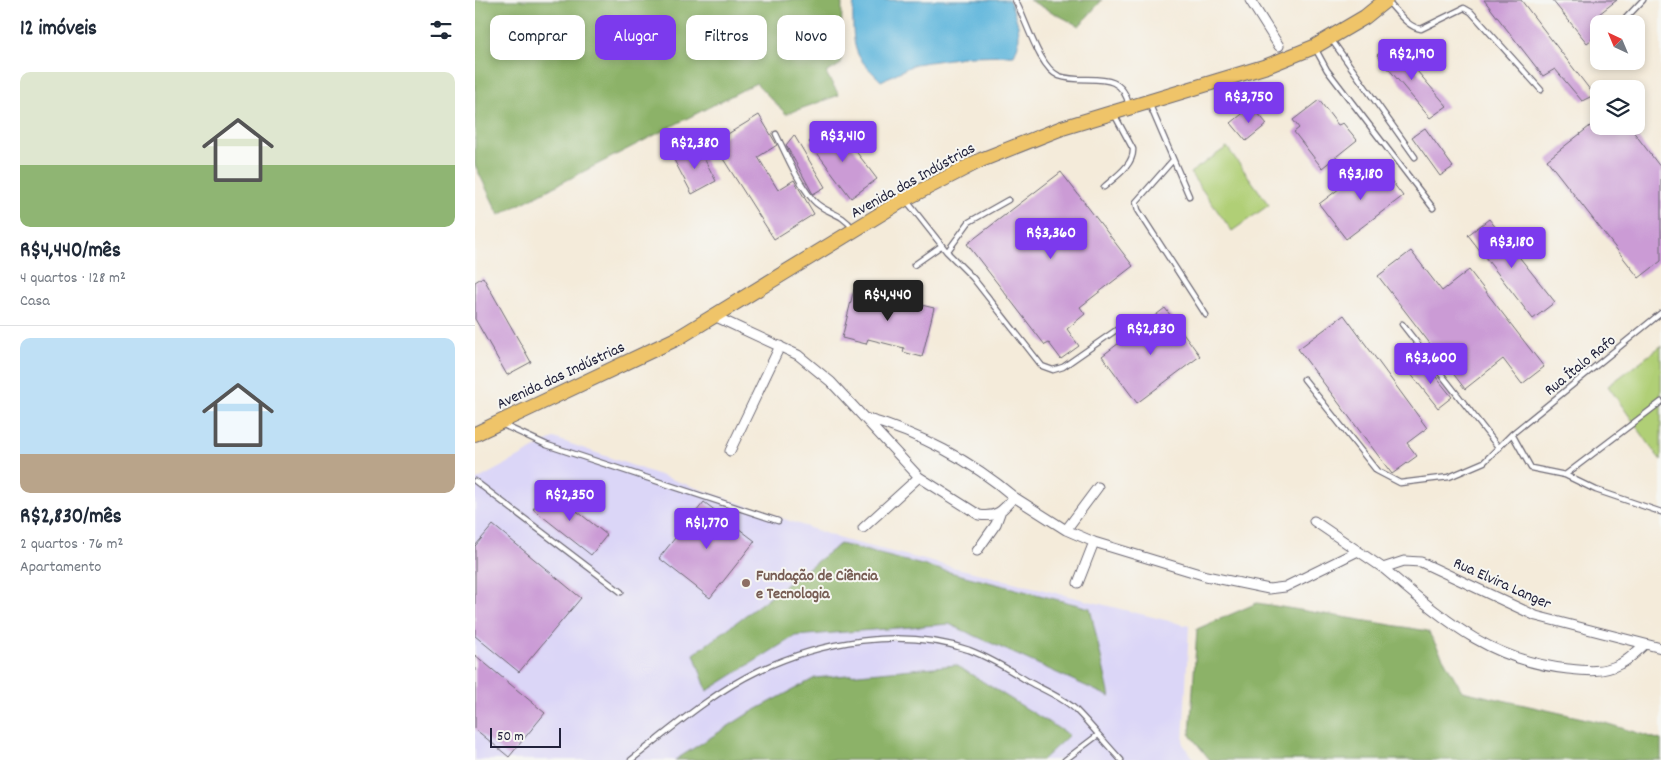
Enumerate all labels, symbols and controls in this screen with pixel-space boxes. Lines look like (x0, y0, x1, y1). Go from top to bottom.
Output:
text: 12 imóveis (20, 15, 97, 45)
chip: Comprar (490, 15, 585, 60)
chip: Alugar (595, 15, 676, 60)
chip: Filtros (686, 15, 767, 60)
chip: Novo (777, 15, 845, 60)
north arrow (1590, 15, 1645, 70)
map controls (1590, 15, 1645, 135)
icon: filters (427, 16, 455, 44)
pin: R$2,190 (1366, 38, 1458, 81)
text: R$2,190 (1389, 43, 1435, 66)
button: layers (1590, 80, 1645, 135)
pin: R$3,750 (1203, 82, 1295, 124)
text: R$3,750 (1225, 86, 1273, 109)
icon: home (193, 105, 283, 195)
pin: R$3,410 (797, 120, 889, 163)
text: R$3,410 (821, 125, 865, 148)
pin: R$2,380 (649, 128, 741, 170)
text: R$2,380 (671, 132, 719, 155)
street label: Avenida das Indústrias (847, 137, 980, 225)
pin: R$3,180 (1315, 158, 1407, 201)
text: R$3,180 (1339, 163, 1383, 186)
pin: R$3,360 (1005, 218, 1097, 260)
text: R$3,360 (1026, 222, 1076, 245)
pin: R$3,180 (1466, 226, 1558, 269)
text: R$3,180 (1490, 231, 1534, 254)
text: R$4,440/mês (20, 237, 121, 267)
text: 4 quartos · 128 m² (20, 267, 126, 290)
pin: R$4,440 (842, 280, 934, 322)
text: R$4,440 (864, 284, 912, 307)
text: Casa (20, 290, 50, 313)
pin: R$2,830 (1105, 314, 1197, 356)
text: R$2,830 (1127, 318, 1175, 341)
street label: Rua Ítalo Rafo (1540, 330, 1621, 402)
street label: Avenida das Indústrias (493, 336, 629, 416)
pin: R$3,600 (1385, 342, 1477, 385)
text: R$3,600 (1405, 347, 1457, 370)
icon: home (193, 370, 283, 460)
pin: R$2,350 (524, 480, 616, 522)
text: R$2,350 (545, 484, 595, 507)
text: R$2,830/mês (20, 503, 122, 533)
pin: R$1,770 (661, 508, 753, 550)
text: R$1,770 (685, 512, 729, 535)
text: 2 quartos · 76 m² (20, 533, 123, 556)
street label: Rua Elvira Langer (1449, 552, 1555, 616)
text: Apartamento (20, 556, 101, 579)
place label: Fundação de Ciência e Tecnologia (756, 565, 879, 606)
marker: Fundação de Ciência e Tecnologia (740, 577, 752, 589)
scale bar (490, 725, 561, 748)
text: 50 m (497, 727, 524, 747)

